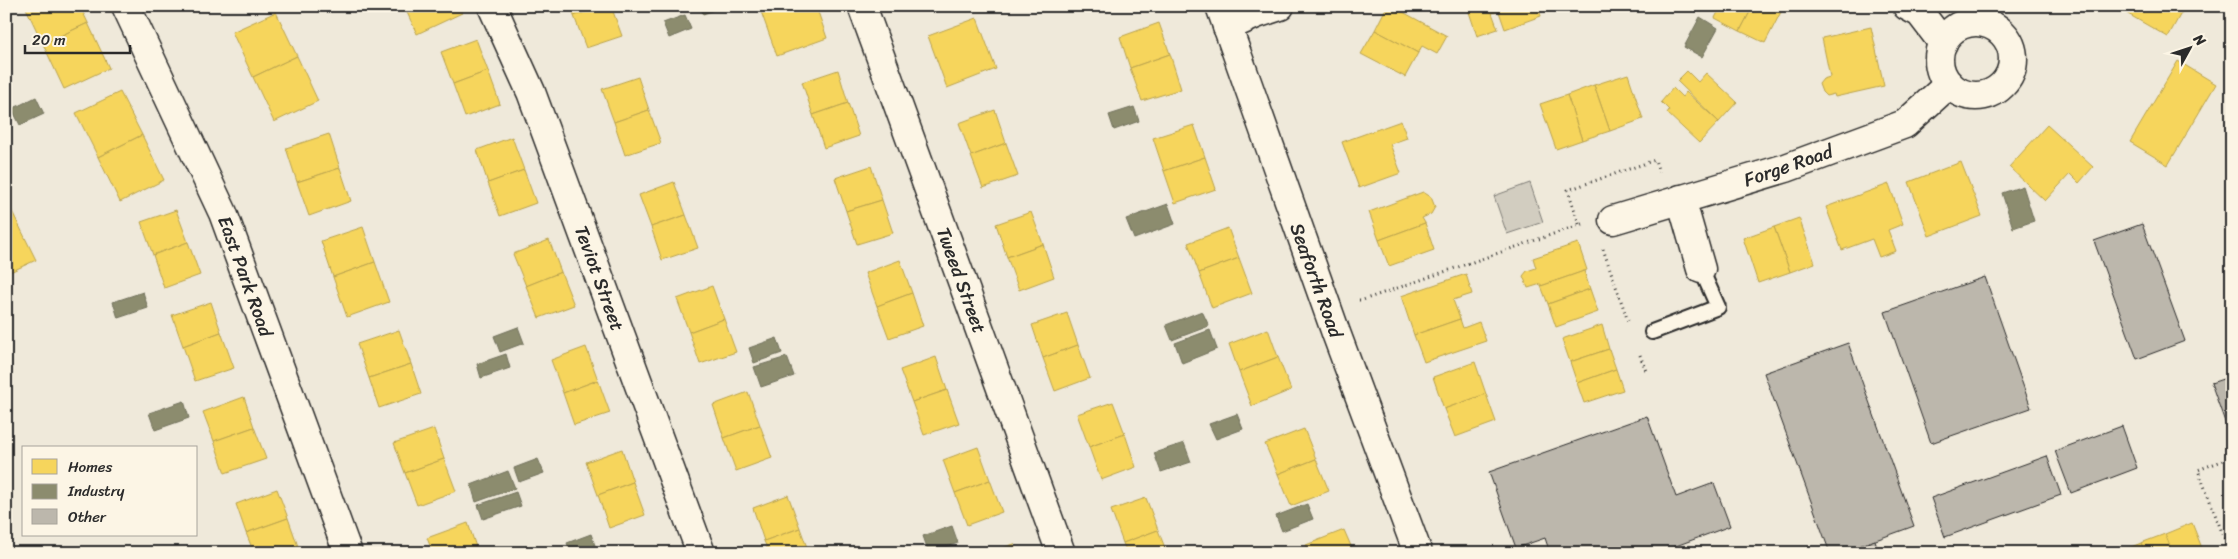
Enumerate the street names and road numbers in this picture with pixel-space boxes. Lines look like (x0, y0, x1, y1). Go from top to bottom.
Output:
street label: Forge Road (1739, 134, 1839, 196)
street label: East Park Road (208, 211, 283, 342)
street label: Seaforth Road (1280, 218, 1353, 343)
street label: Teviot Street (565, 221, 634, 336)
street label: Tweed Street (927, 222, 996, 338)

